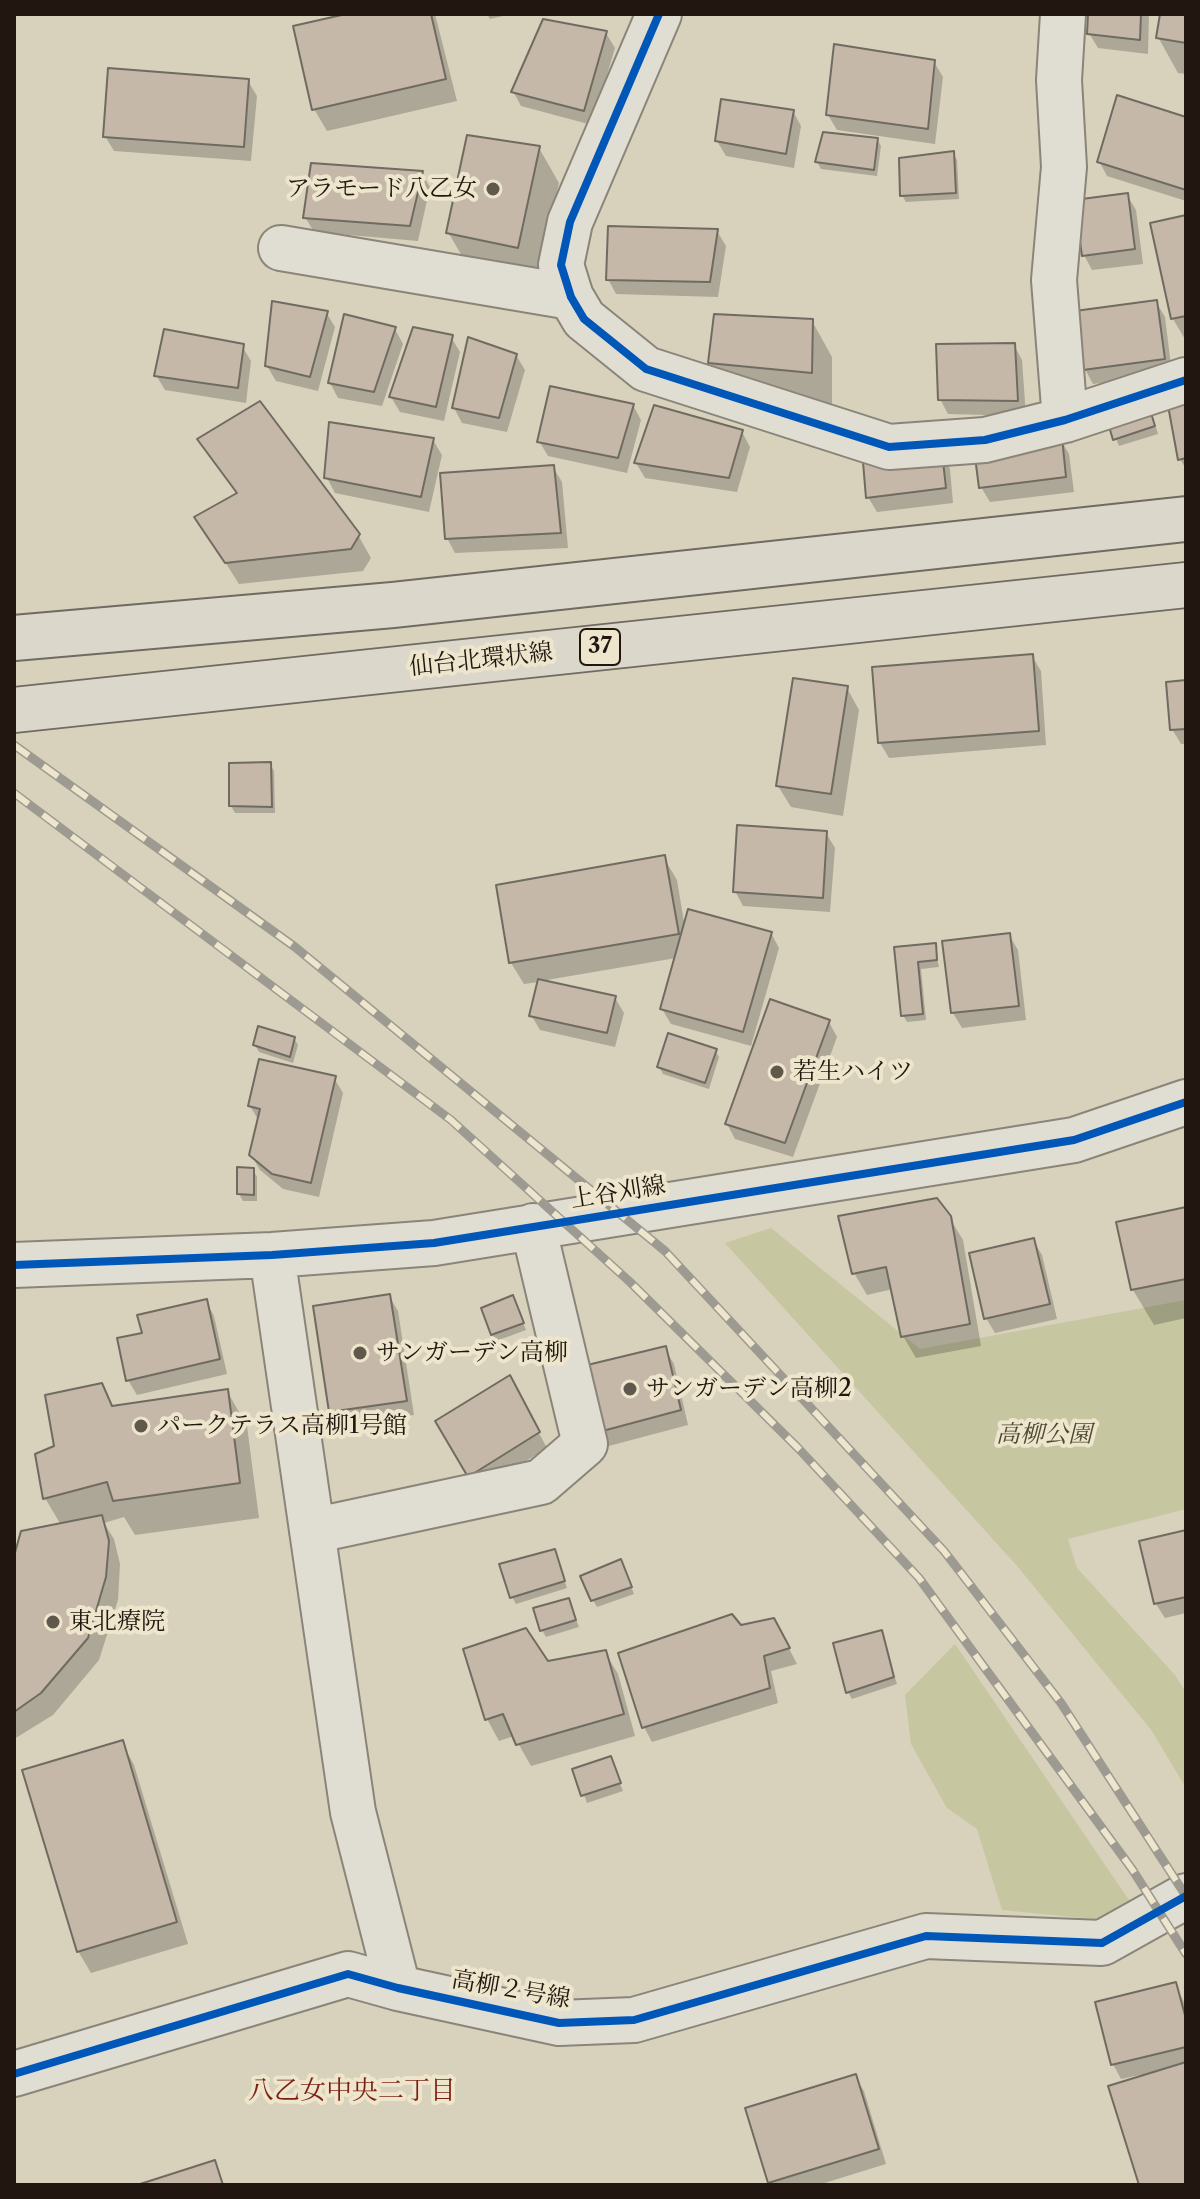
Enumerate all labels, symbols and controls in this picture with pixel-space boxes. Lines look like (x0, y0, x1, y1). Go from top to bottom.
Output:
place label: アラモード八乙女 (286, 175, 477, 203)
marker: アラモード八乙女 (484, 180, 502, 198)
road number: 37 (580, 629, 620, 665)
street label: 仙台北環状線 (408, 638, 554, 682)
place label: 若生ハイツ (793, 1058, 913, 1086)
marker: 若生ハイツ (768, 1063, 786, 1081)
street label: 上谷刈線 (568, 1171, 668, 1215)
place label: サンガーデン高柳 (376, 1339, 568, 1367)
marker: サンガーデン高柳 (351, 1344, 369, 1362)
place label: サンガーデン高柳2 (646, 1375, 852, 1403)
marker: サンガーデン高柳2 (621, 1380, 639, 1398)
place label: パークテラス高柳1号館 (157, 1412, 407, 1440)
marker: パークテラス高柳1号館 (132, 1417, 150, 1435)
park label: 高柳公園 (996, 1421, 1092, 1449)
place label: 東北療院 (69, 1608, 165, 1636)
marker: 東北療院 (44, 1613, 62, 1631)
street label: 高柳２号線 (449, 1965, 573, 2015)
district label: 八乙女中央二丁目 (248, 2075, 456, 2107)

